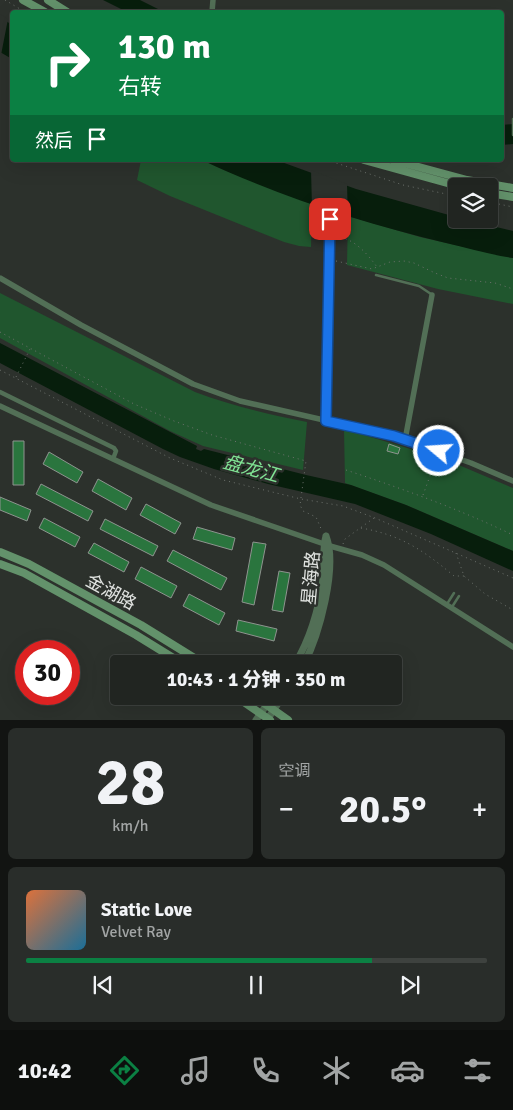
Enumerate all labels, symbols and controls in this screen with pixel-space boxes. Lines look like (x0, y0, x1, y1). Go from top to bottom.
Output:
text: 130 m (118, 25, 211, 68)
icon: right (35, 30, 100, 95)
text: 右转 (118, 73, 162, 100)
icon: arrive (83, 125, 111, 153)
text: 然后 (35, 129, 73, 153)
map controls (448, 178, 498, 228)
button: layers (448, 178, 498, 228)
pin (309, 198, 351, 240)
icon: arrive (316, 205, 344, 233)
position arrow (412, 424, 464, 476)
water label: 盘龙江 (220, 450, 284, 488)
street label: 星海路 (298, 550, 324, 606)
street label: 金湖路 (82, 569, 140, 615)
speed limit sign: 30 (15, 640, 80, 705)
text: 10:43 · 1 分钟 · 350 m (167, 668, 345, 692)
text: 28 (95, 743, 165, 823)
text: 空调 (279, 761, 311, 781)
text: 20.5° (339, 786, 427, 833)
text: − (279, 792, 294, 826)
text: + (472, 792, 487, 826)
text: km/h (112, 816, 148, 836)
text: Static Love (101, 898, 192, 922)
text: Velvet Ray (101, 922, 171, 942)
icon: previous (89, 971, 117, 999)
icon: pause (242, 971, 270, 999)
icon: next (396, 971, 424, 999)
icon: directions (107, 1053, 142, 1088)
icon: music (178, 1053, 213, 1088)
icon: phone (248, 1053, 283, 1088)
icon: climate (319, 1053, 354, 1088)
icon: car (390, 1053, 425, 1088)
icon: filters (460, 1053, 495, 1088)
text: 10:42 (18, 1057, 72, 1084)

